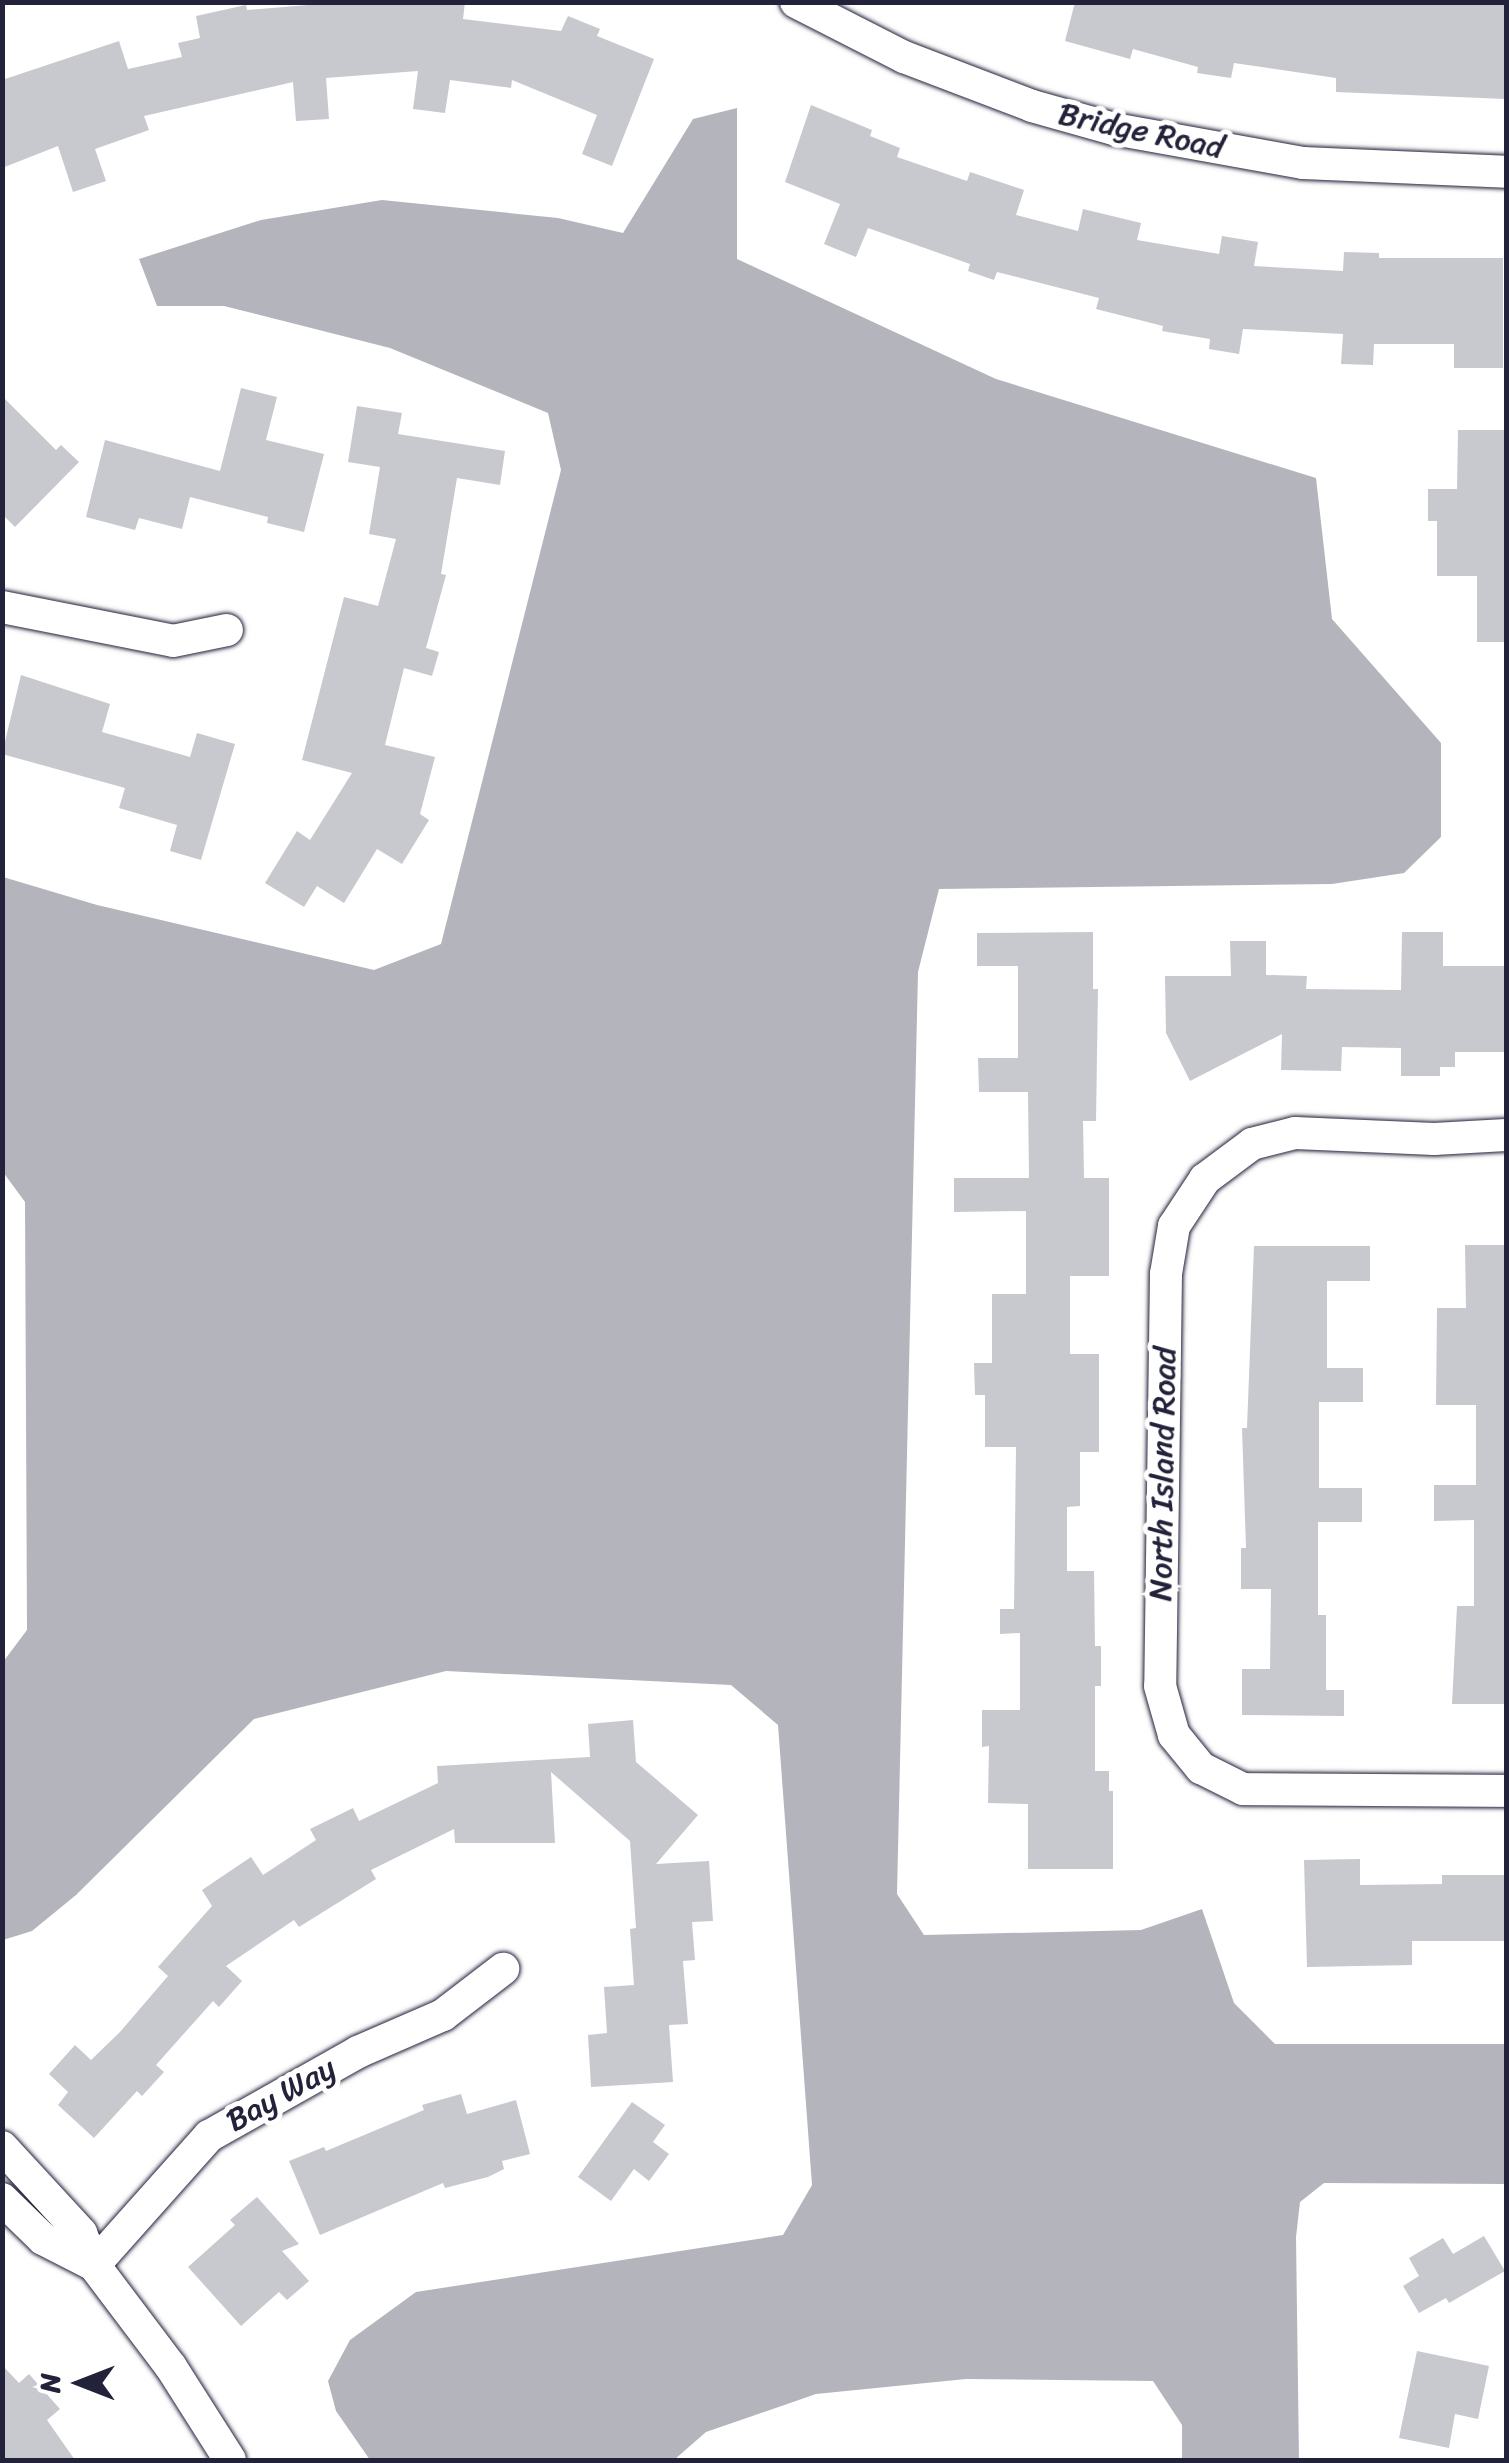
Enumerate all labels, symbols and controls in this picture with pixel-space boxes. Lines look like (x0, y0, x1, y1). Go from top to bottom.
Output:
street label: Bridge Road (1055, 95, 1227, 167)
street label: North Island Road (1142, 1347, 1184, 1601)
street label: Bay Way (220, 2049, 342, 2141)
north arrow (30, 2333, 130, 2433)
text: N (25, 2373, 74, 2393)

